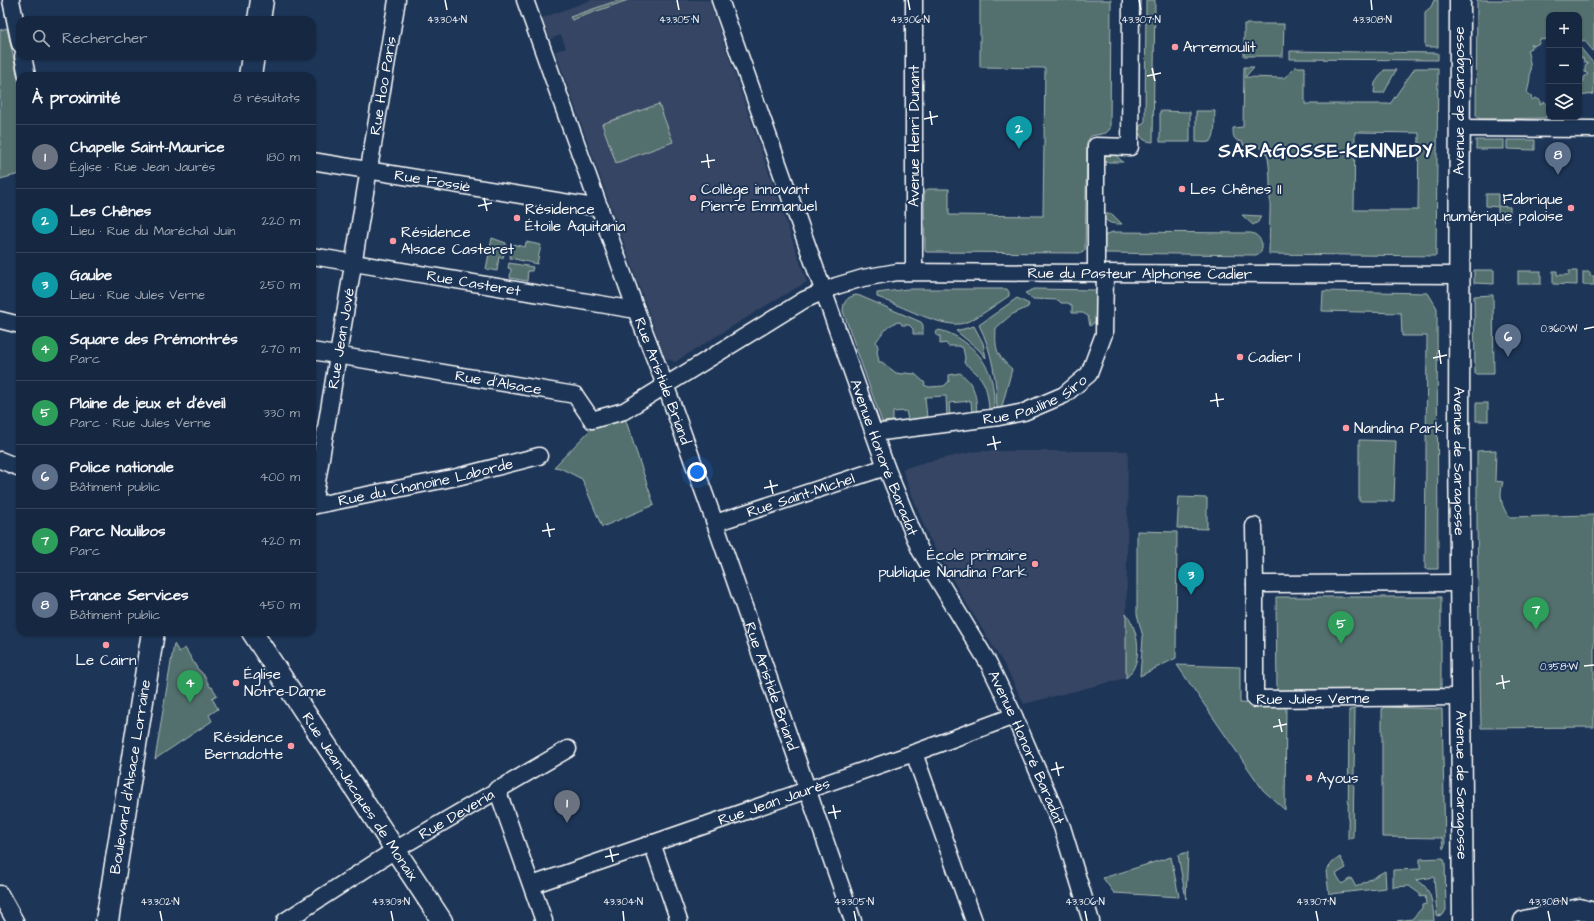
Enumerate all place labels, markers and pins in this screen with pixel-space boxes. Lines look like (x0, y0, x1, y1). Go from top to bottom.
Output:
place label: Arremoulit (1183, 37, 1256, 58)
marker: Arremoulit (1170, 42, 1180, 52)
pin: 2 (1006, 116, 1032, 149)
pin: 8 (1545, 142, 1571, 175)
place label: Collège innovant Pierre Emmanuel (701, 179, 817, 217)
place label: Les Chênes II (1190, 179, 1282, 200)
marker: Les Chênes II (1177, 184, 1187, 194)
place label: Fabrique numérique paloise (1443, 189, 1563, 227)
marker: Collège innovant Pierre Emmanuel (688, 193, 698, 203)
place label: Résidence Étoile Aquitania (525, 199, 626, 237)
marker: Fabrique numérique paloise (1566, 203, 1576, 213)
marker: Résidence Étoile Aquitania (512, 213, 522, 223)
place label: Résidence Alsace Casteret (401, 222, 514, 260)
marker: Résidence Alsace Casteret (388, 236, 398, 246)
pin: 6 (1495, 324, 1521, 357)
place label: Cadier 1 (1248, 347, 1301, 368)
marker: Cadier 1 (1235, 352, 1245, 362)
place label: Nandina Park (1354, 418, 1444, 439)
marker: Nandina Park (1341, 423, 1351, 433)
place label: École primaire publique Nandina Park (878, 545, 1027, 583)
marker: École primaire publique Nandina Park (1030, 559, 1040, 569)
pin: 3 (1178, 562, 1204, 595)
pin: 7 (1523, 597, 1549, 630)
pin: 5 (1328, 611, 1354, 644)
marker: Le Cairn (101, 640, 111, 650)
place label: Le Cairn (76, 650, 137, 671)
place label: Église Notre-Dame (244, 664, 326, 702)
pin: 4 (177, 670, 203, 703)
marker: Église Notre-Dame (231, 678, 241, 688)
place label: Résidence Bernadotte (204, 727, 283, 765)
marker: Résidence Bernadotte (286, 741, 296, 751)
place label: Ayous (1317, 768, 1359, 790)
marker: Ayous (1304, 773, 1314, 783)
pin: 1 (554, 790, 580, 823)

